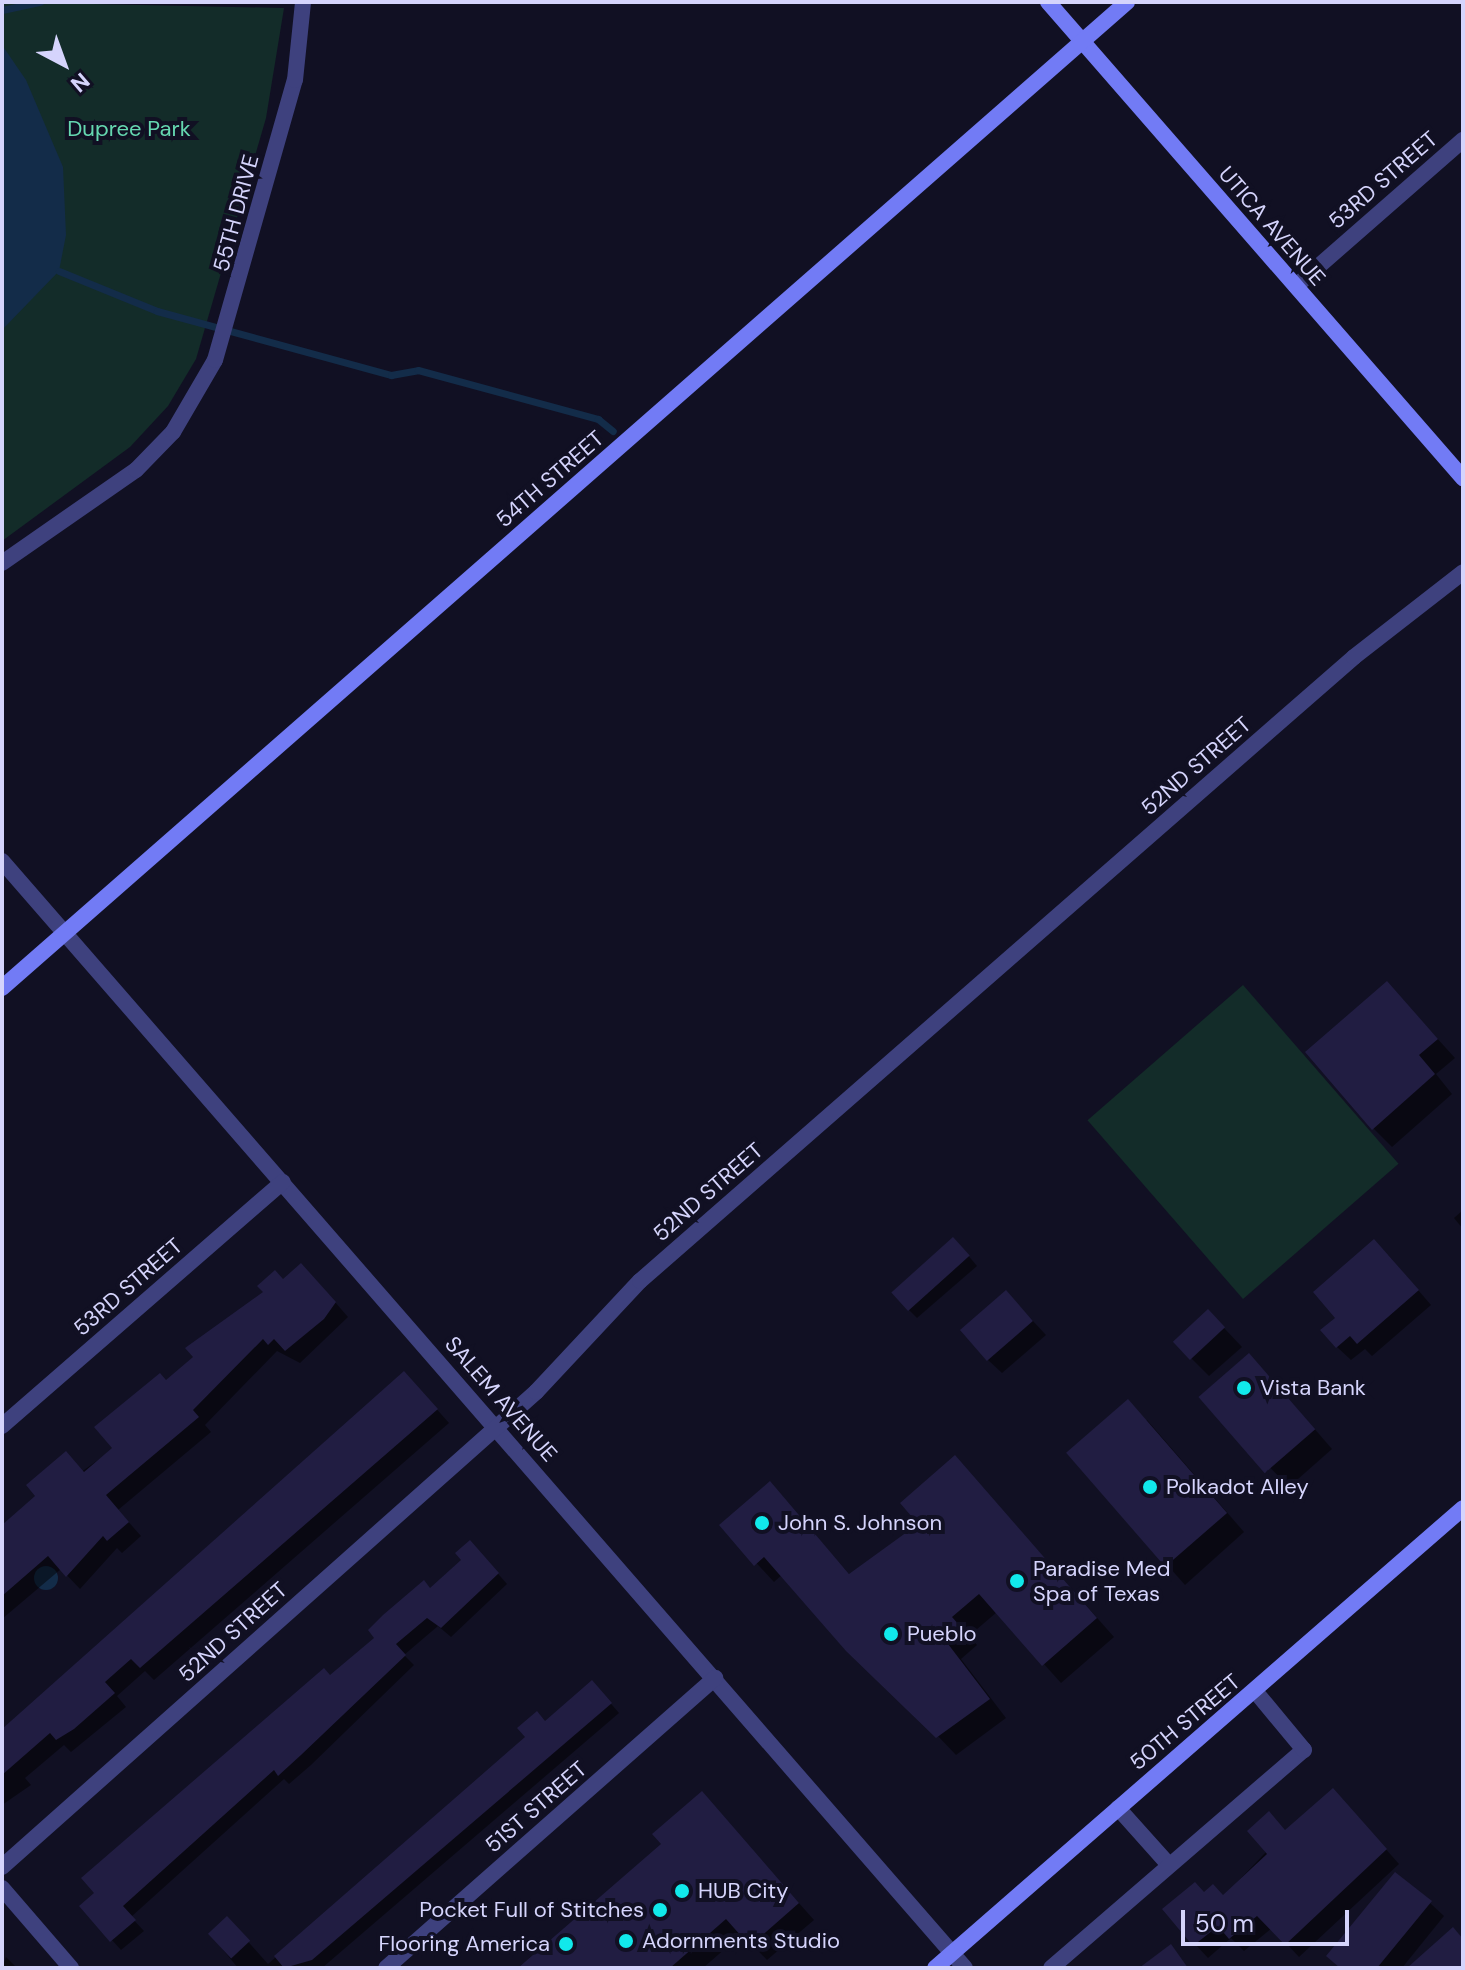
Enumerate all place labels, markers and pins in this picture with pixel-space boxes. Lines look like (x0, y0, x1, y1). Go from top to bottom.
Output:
place label: Vista Bank (1260, 1375, 1366, 1401)
marker: Vista Bank (1235, 1379, 1253, 1397)
place label: Polkadot Alley (1166, 1474, 1309, 1500)
marker: Polkadot Alley (1141, 1478, 1159, 1496)
place label: John S. Johnson (778, 1510, 942, 1536)
marker: John S. Johnson (753, 1514, 771, 1532)
place label: Paradise Med Spa of Texas (1033, 1555, 1171, 1606)
marker: Paradise Med Spa of Texas (1008, 1572, 1026, 1590)
place label: Pueblo (907, 1621, 977, 1647)
marker: Pueblo (882, 1625, 900, 1643)
place label: HUB City (698, 1878, 788, 1904)
marker: HUB City (673, 1882, 691, 1900)
place label: Pocket Full of Stitches (419, 1897, 644, 1923)
marker: Pocket Full of Stitches (651, 1901, 669, 1919)
place label: Adornments Studio (642, 1928, 840, 1954)
place label: Flooring America (378, 1931, 550, 1957)
marker: Adornments Studio (617, 1932, 635, 1950)
marker: Flooring America (557, 1935, 575, 1953)

